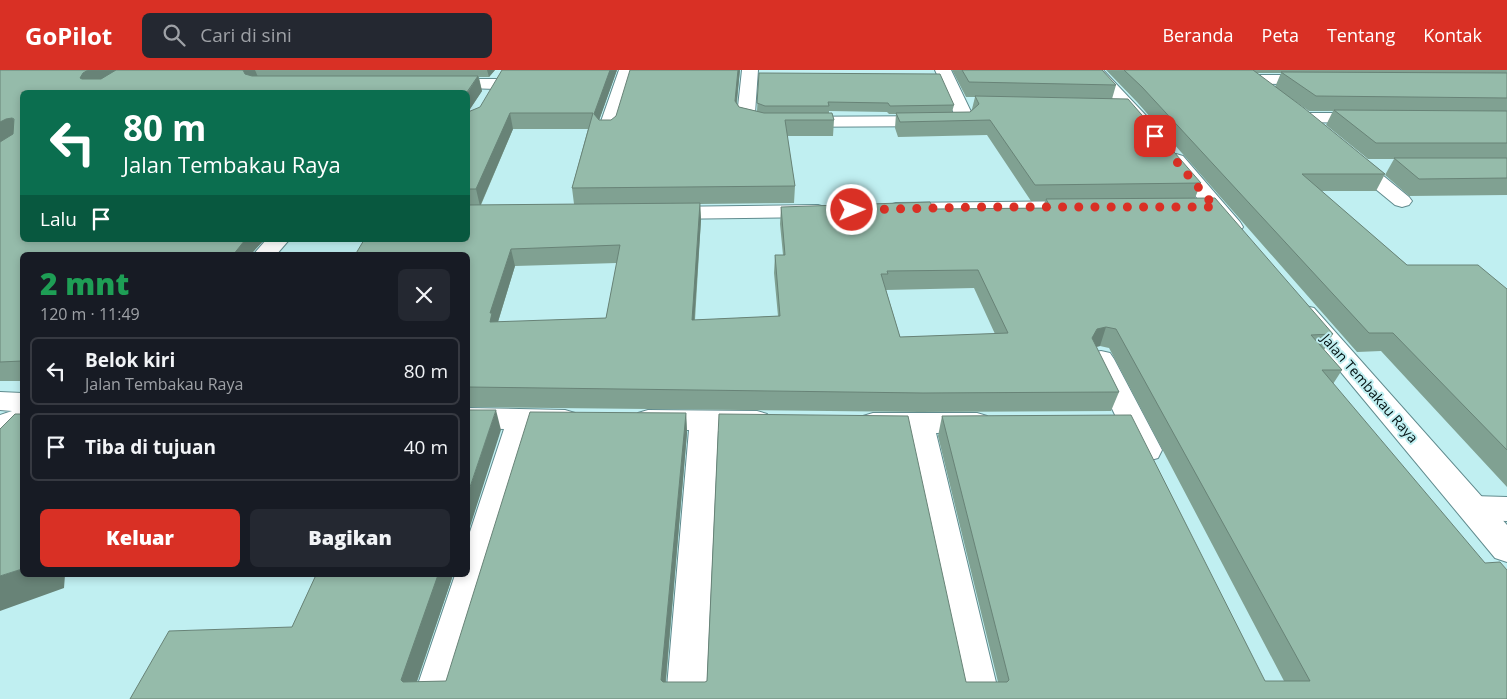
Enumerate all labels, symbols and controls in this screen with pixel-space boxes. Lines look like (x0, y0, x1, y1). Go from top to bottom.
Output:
search box (142, 13, 492, 58)
text: GoPilot (25, 19, 112, 52)
icon: search (160, 21, 188, 49)
text: Cari di sini (200, 22, 292, 48)
text: Beranda (1162, 23, 1234, 47)
text: Peta (1262, 23, 1299, 47)
text: Tentang (1327, 23, 1395, 47)
text: Kontak (1423, 23, 1482, 47)
text: 80 m (123, 104, 206, 151)
icon: left (40, 110, 105, 175)
pin (1134, 115, 1176, 157)
icon: arrive (1141, 122, 1169, 150)
text: Jalan Tembakau Raya (123, 149, 341, 179)
position arrow (825, 183, 877, 235)
icon: arrive (87, 205, 115, 233)
text: Lalu (40, 206, 77, 232)
text: 2 mnt (40, 263, 129, 304)
button: close (398, 269, 450, 321)
text: 120 m · 11:49 (40, 303, 140, 325)
street label: Jalan Tembakau Raya (1316, 328, 1423, 447)
text: Belok kiri (85, 347, 175, 373)
icon: left (42, 357, 70, 385)
text: 80 m (404, 358, 448, 384)
text: Jalan Tembakau Raya (85, 373, 243, 395)
icon: arrive (42, 433, 70, 461)
text: Tiba di tujuan (85, 434, 216, 460)
text: 40 m (404, 434, 448, 460)
button: Keluar (40, 509, 240, 567)
button: Bagikan (250, 509, 450, 567)

